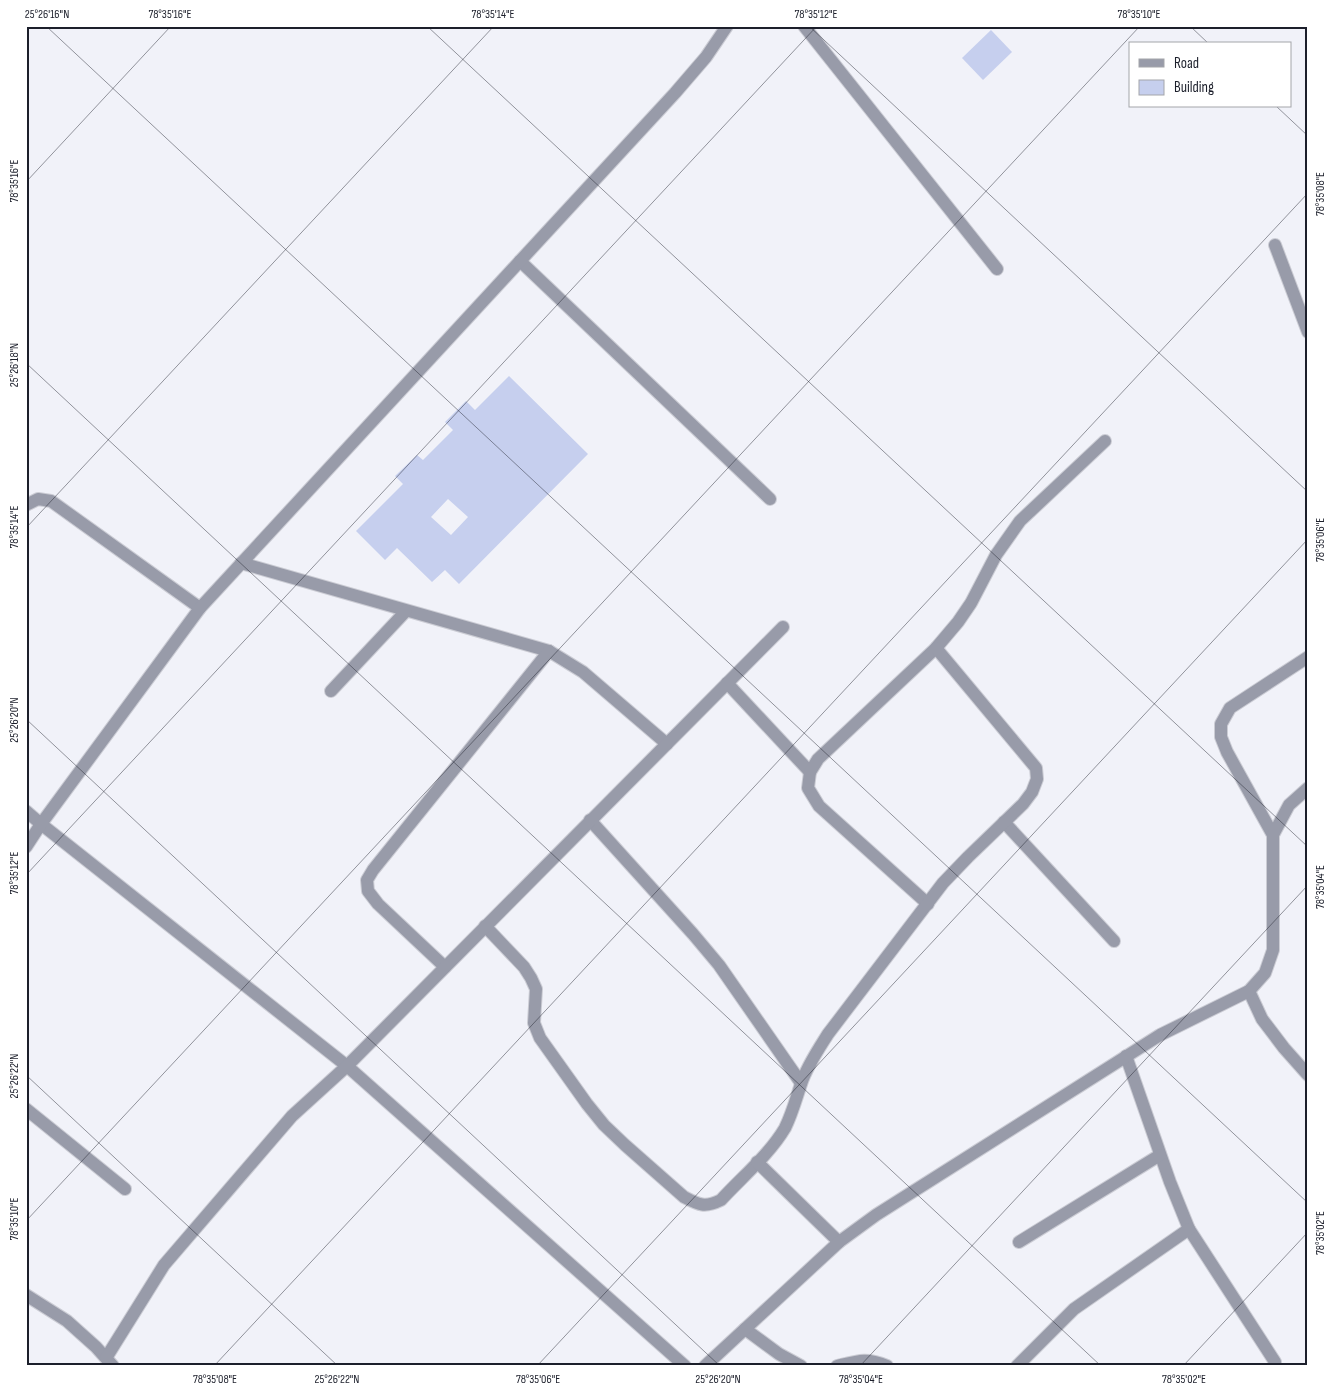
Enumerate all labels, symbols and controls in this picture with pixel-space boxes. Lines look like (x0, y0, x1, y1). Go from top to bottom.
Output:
text: 25°26'16"N (25, 7, 69, 22)
text: 78°35'16"E (148, 7, 192, 22)
text: 78°35'14"E (472, 7, 514, 22)
text: 78°35'12"E (795, 7, 837, 22)
text: 78°35'10"E (1117, 7, 1161, 22)
legend (1129, 42, 1292, 108)
text: Road (1174, 54, 1199, 73)
text: Building (1174, 78, 1214, 97)
text: 78°35'16"E (7, 159, 22, 203)
text: 78°35'08"E (1313, 172, 1328, 216)
text: 25°26'18"N (7, 343, 22, 387)
text: 78°35'14"E (7, 506, 22, 548)
text: 78°35'06"E (1313, 518, 1328, 562)
text: 25°26'20"N (7, 697, 22, 743)
text: 78°35'12"E (7, 852, 22, 894)
text: 78°35'04"E (1313, 865, 1328, 909)
text: 25°26'22"N (7, 1054, 22, 1098)
text: 78°35'10"E (7, 1197, 22, 1241)
text: 78°35'02"E (1313, 1211, 1328, 1255)
text: 78°35'08"E (193, 1372, 237, 1387)
text: 25°26'22"N (315, 1372, 359, 1387)
text: 78°35'06"E (516, 1372, 560, 1387)
text: 25°26'20"N (695, 1372, 741, 1387)
text: 78°35'04"E (839, 1372, 883, 1387)
text: 78°35'02"E (1162, 1372, 1206, 1387)

